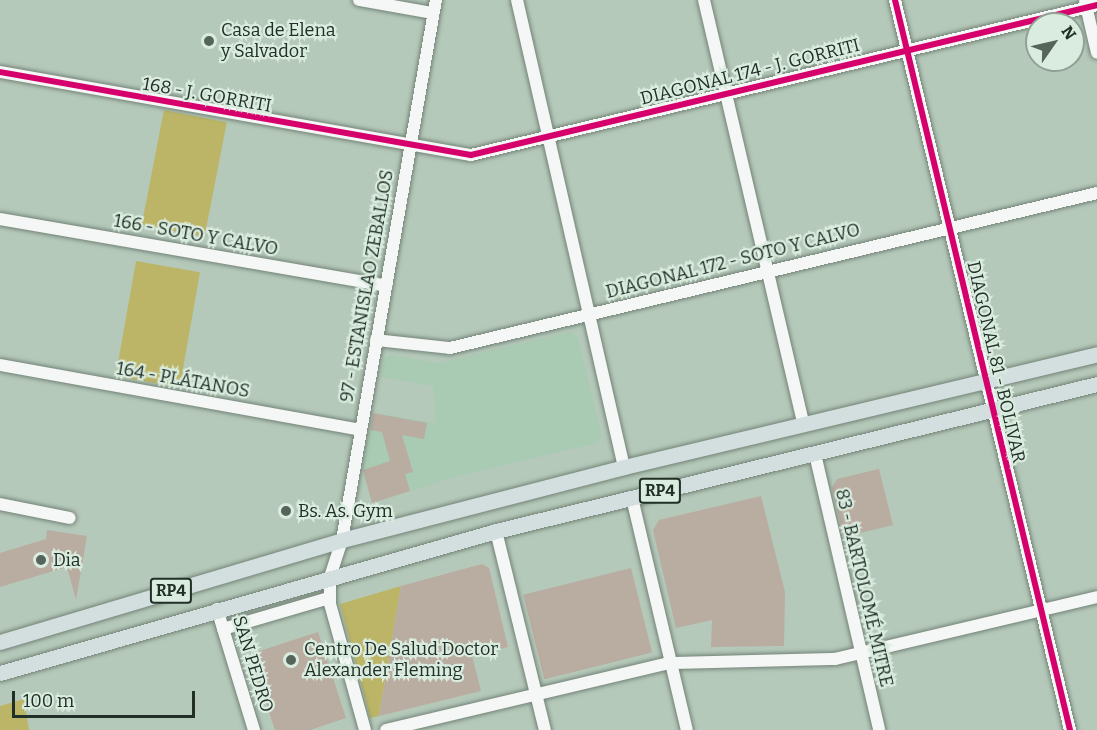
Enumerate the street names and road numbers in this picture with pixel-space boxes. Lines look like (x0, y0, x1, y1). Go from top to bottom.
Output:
street label: DIAGONAL 174 - J. GORRITI (638, 34, 862, 110)
street label: 168 - J. GORRITI (141, 73, 273, 117)
street label: 97 - ESTANISLAO ZEBALLOS (336, 168, 398, 404)
street label: 166 - SOTO Y CALVO (112, 210, 280, 260)
street label: DIAGONAL 172 - SOTO Y CALVO (604, 219, 862, 303)
street label: DIAGONAL 81 - BOLIVAR (962, 259, 1030, 465)
street label: 164 - PLÁTANOS (115, 358, 251, 402)
road number: RP4 (638, 478, 682, 504)
street label: 83 - BARTOLOMÉ MITRE (831, 487, 897, 689)
road number: RP4 (148, 578, 194, 604)
street label: SAN PEDRO (228, 613, 278, 715)

